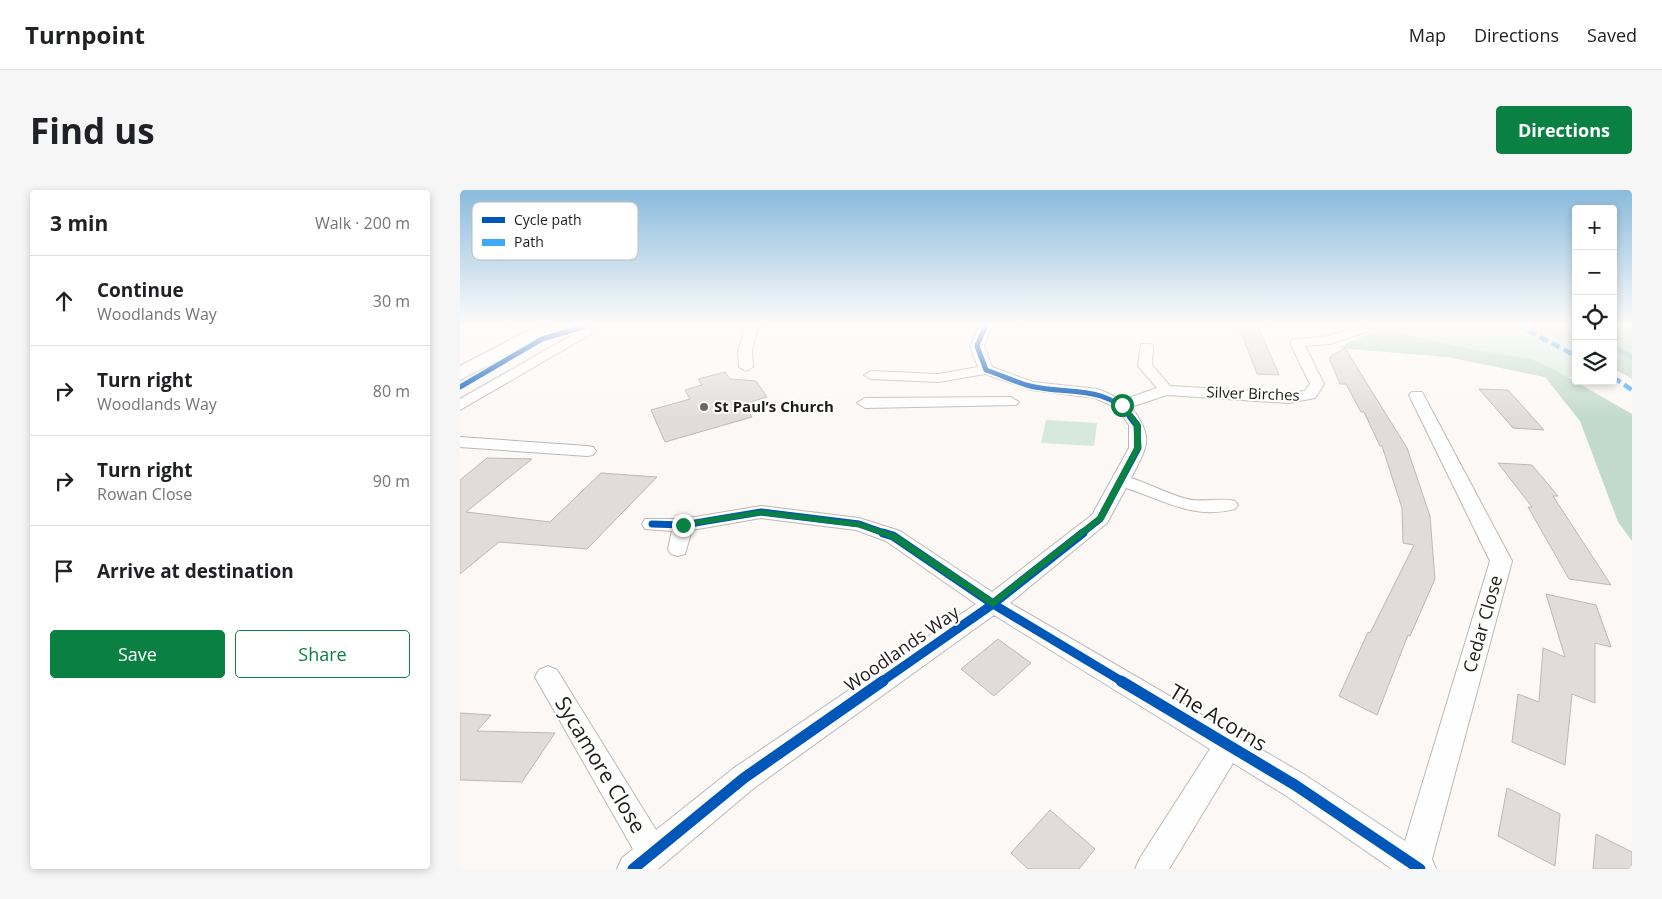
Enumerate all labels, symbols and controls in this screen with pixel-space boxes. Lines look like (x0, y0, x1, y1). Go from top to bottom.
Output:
text: Turnpoint (25, 18, 145, 51)
text: Map (1409, 23, 1446, 47)
text: Directions (1474, 23, 1559, 47)
text: Saved (1587, 23, 1637, 47)
button: Directions (1496, 106, 1632, 154)
text: Find us (30, 107, 155, 154)
legend (472, 202, 638, 260)
map controls (1572, 205, 1617, 385)
button: + (1572, 205, 1617, 250)
text: 3 min (50, 209, 108, 237)
text: Cycle path (514, 210, 582, 229)
text: Walk · 200 m (315, 212, 410, 234)
text: Path (514, 232, 544, 251)
button: − (1572, 250, 1617, 295)
text: Continue (97, 277, 184, 303)
icon: ahead (50, 287, 78, 315)
text: 30 m (373, 290, 410, 312)
button: locate (1572, 295, 1617, 340)
text: Woodlands Way (97, 303, 217, 325)
button: layers (1572, 340, 1617, 385)
text: Turn right (97, 367, 192, 393)
icon: right (50, 377, 78, 405)
text: 80 m (373, 380, 410, 402)
street label: Silver Birches (1206, 381, 1300, 405)
text: Woodlands Way (97, 393, 217, 415)
route start (1111, 394, 1134, 417)
place label: St Paul’s Church (714, 396, 834, 416)
marker: St Paul’s Church (698, 401, 710, 413)
text: Turn right (97, 457, 192, 483)
icon: right (50, 467, 78, 495)
text: 90 m (373, 470, 410, 492)
text: Rowan Close (97, 483, 192, 505)
route end (672, 514, 695, 537)
icon: arrive (50, 557, 78, 585)
text: Arrive at destination (97, 558, 294, 584)
street label: Cedar Close (1457, 572, 1507, 675)
street label: Woodlands Way (839, 599, 964, 697)
button: Save (50, 630, 225, 678)
button: Share (235, 630, 410, 678)
street label: The Acorns (1165, 677, 1273, 757)
street label: Sycamore Close (549, 691, 653, 838)

